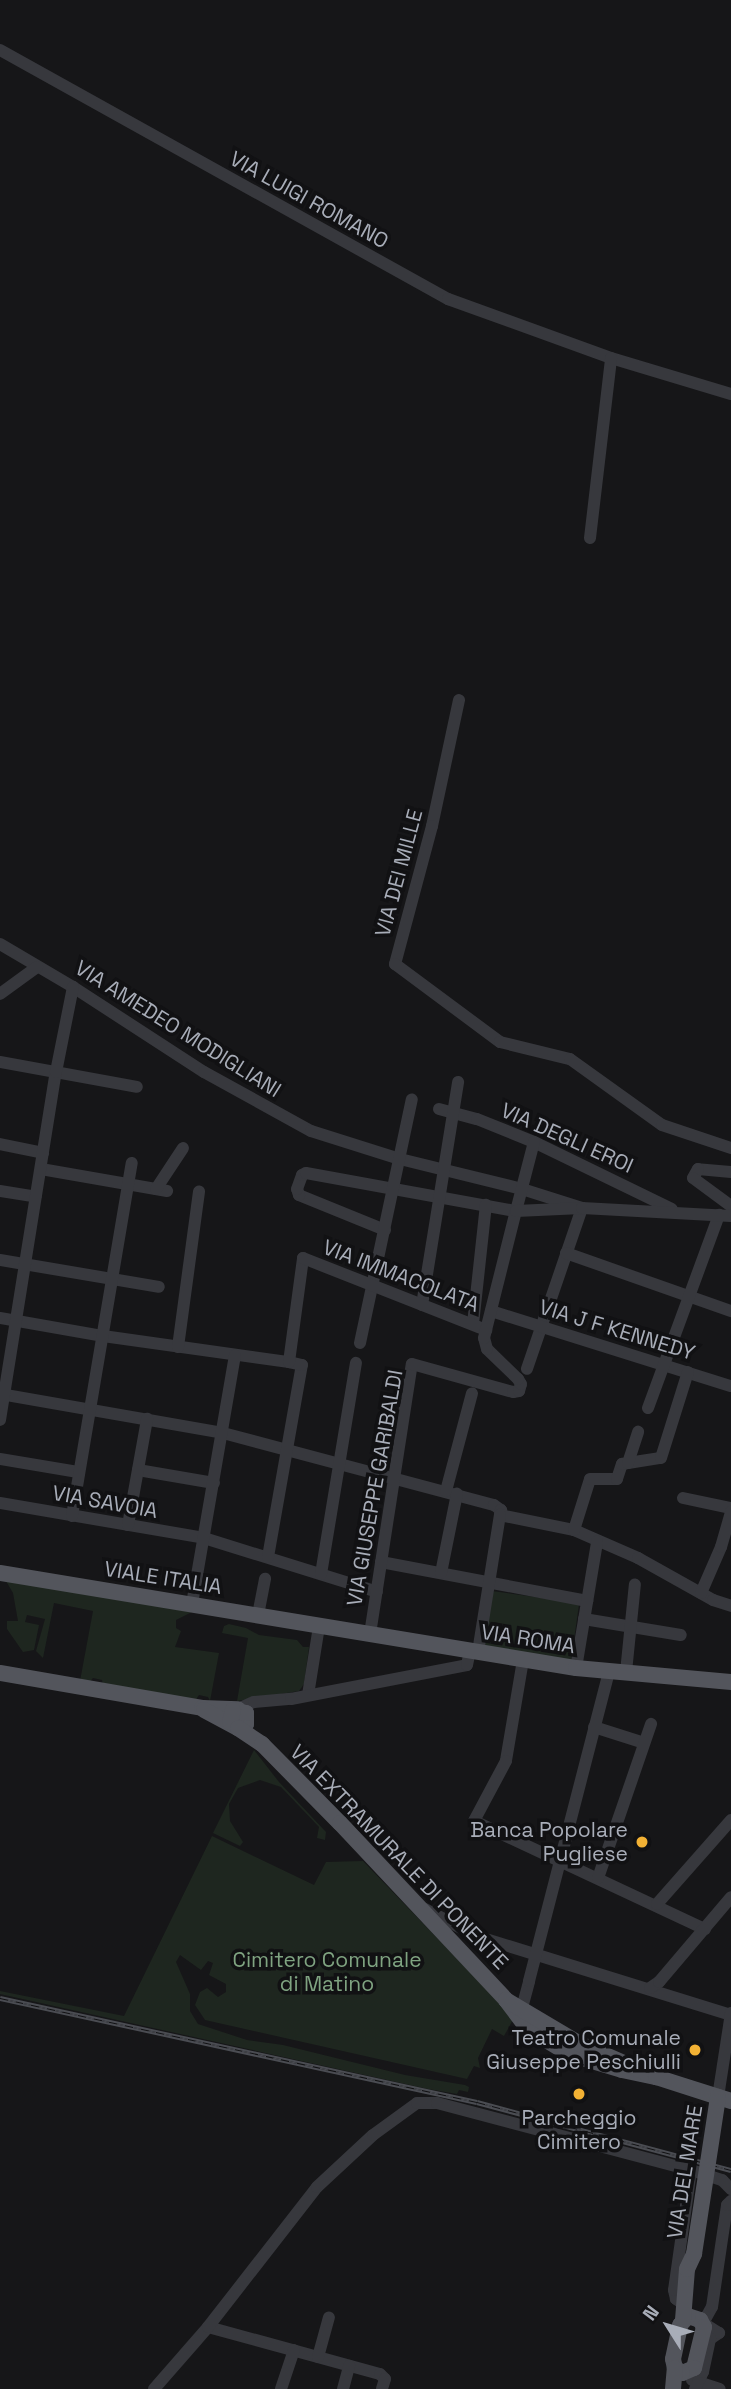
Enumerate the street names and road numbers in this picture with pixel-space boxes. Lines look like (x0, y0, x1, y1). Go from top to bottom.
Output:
street label: VIA LUIGI ROMANO (225, 146, 393, 254)
street label: VIA DEI MILLE (370, 806, 428, 940)
street label: VIA AMEDEO MODIGLIANI (70, 955, 286, 1103)
street label: VIA DEGLI EROI (497, 1097, 637, 1179)
street label: VIA IMMACOLATA (319, 1235, 483, 1317)
street label: VIA J F KENNEDY (536, 1294, 698, 1366)
street label: VIA GIUSEPPE GARIBALDI (342, 1368, 408, 1608)
street label: VIA SAVOIA (50, 1480, 160, 1524)
street label: VIALE ITALIA (102, 1556, 224, 1600)
street label: VIA ROMA (479, 1619, 577, 1659)
street label: VIA EXTRAMURALE DI PONENTE (285, 1739, 513, 1975)
street label: VIA DEL MARE (662, 2103, 708, 2241)

